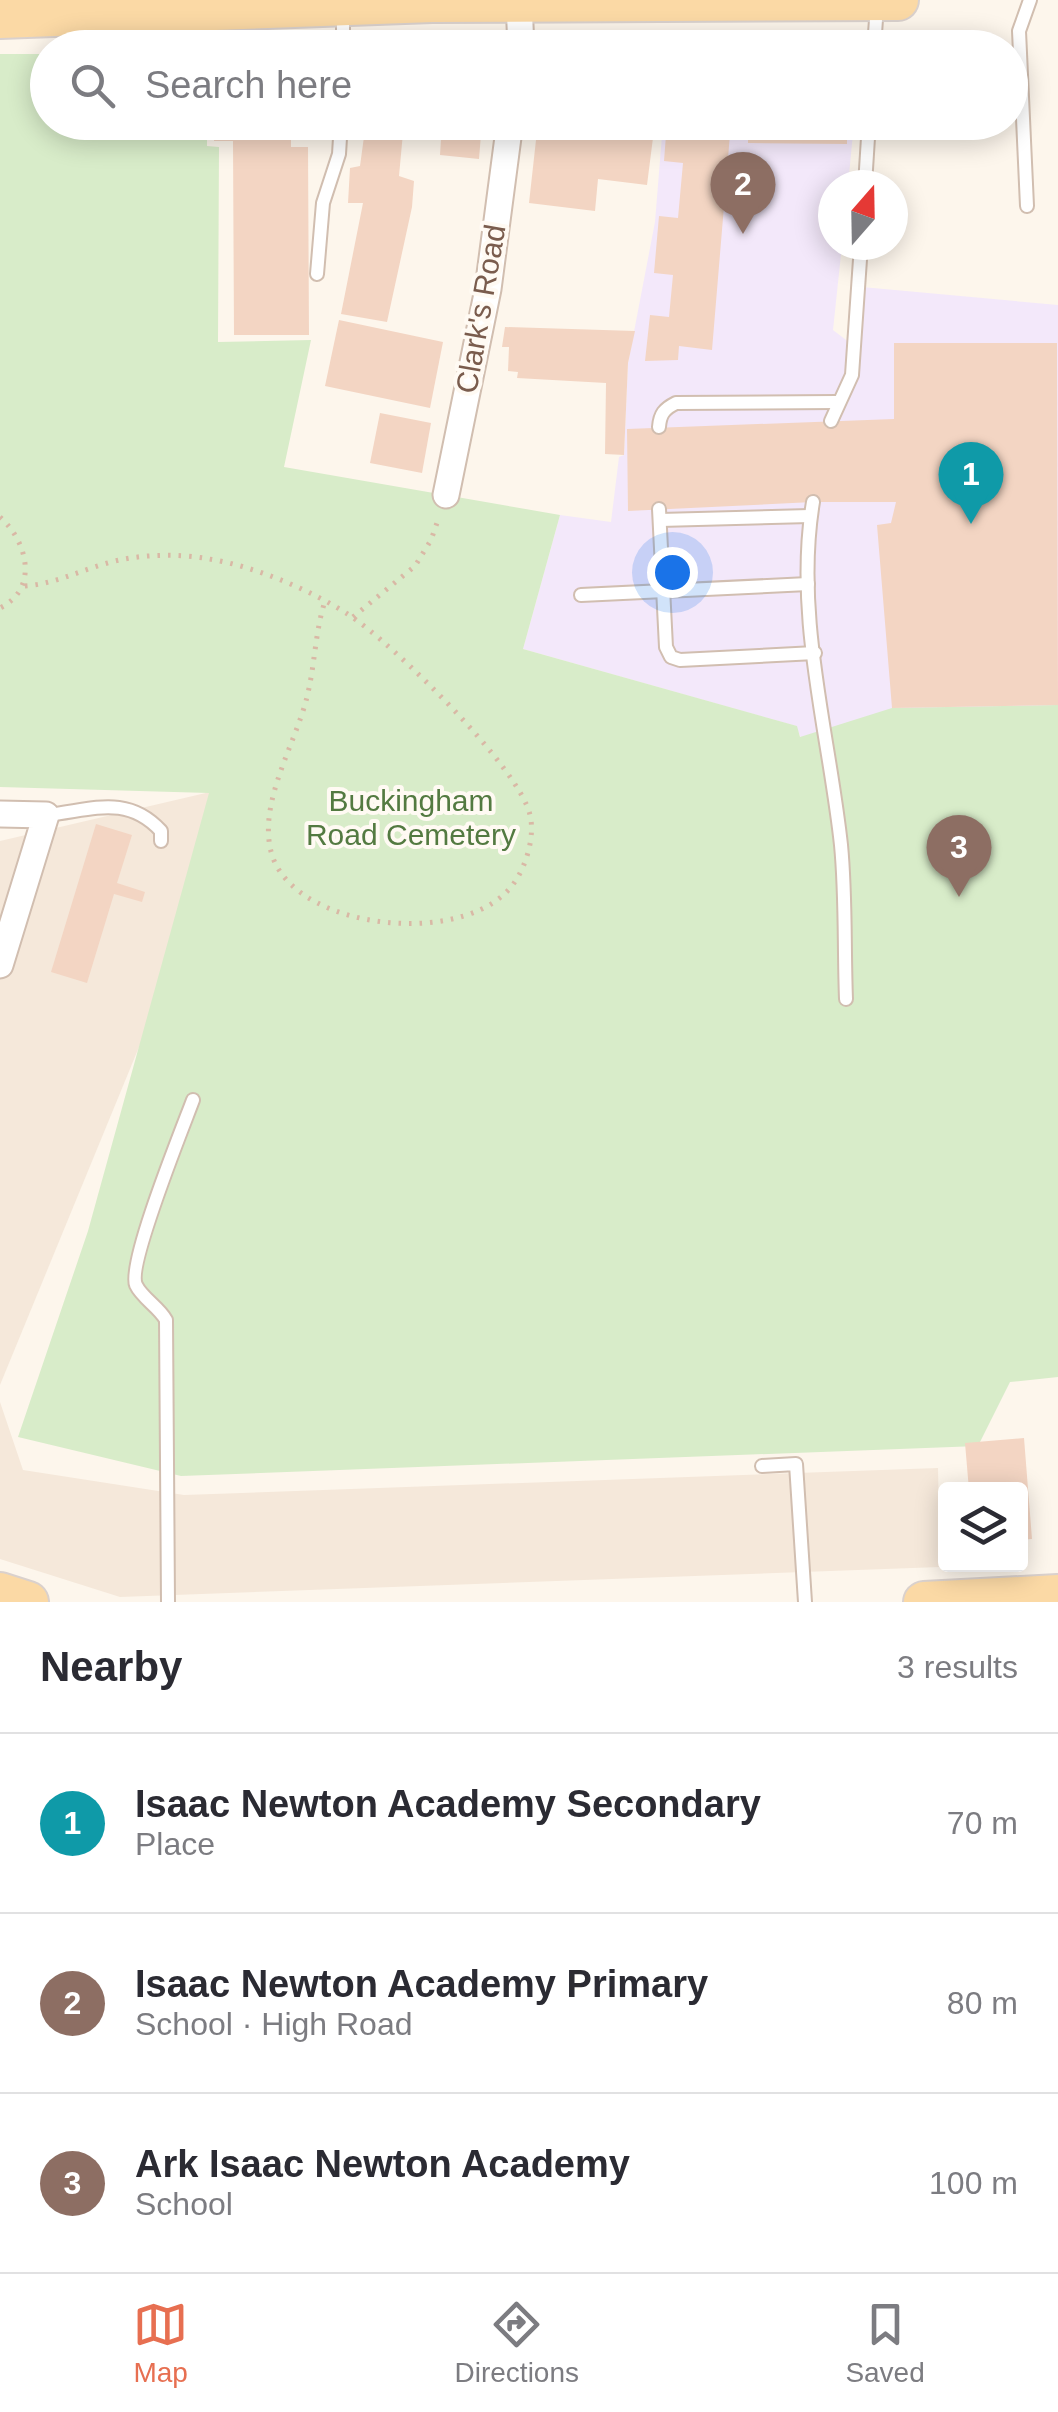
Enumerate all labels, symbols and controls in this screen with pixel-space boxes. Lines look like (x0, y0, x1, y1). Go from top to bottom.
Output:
search box (30, 30, 1028, 140)
icon: search (65, 58, 120, 113)
text: Search here (145, 64, 352, 106)
pin: 2 (710, 152, 776, 234)
north arrow (818, 170, 908, 260)
street label: Clark's Road (449, 222, 512, 396)
pin: 1 (938, 442, 1004, 524)
your location (647, 547, 698, 598)
park label: Buckingham Road Cemetery (306, 784, 516, 851)
pin: 3 (926, 814, 992, 897)
map controls (938, 1482, 1028, 1572)
button: layers (938, 1482, 1028, 1572)
text: Nearby (40, 1643, 182, 1690)
text: 3 results (897, 1649, 1018, 1685)
text: Isaac Newton Academy Secondary (135, 1783, 761, 1825)
text: 1 (64, 1805, 81, 1841)
text: 70 m (947, 1805, 1018, 1841)
text: Place (135, 1826, 215, 1862)
text: Isaac Newton Academy Primary (135, 1963, 708, 2005)
text: 2 (64, 1985, 81, 2021)
text: 80 m (947, 1985, 1018, 2021)
text: School · High Road (135, 2006, 412, 2042)
text: Ark Isaac Newton Academy (135, 2143, 630, 2185)
text: 3 (64, 2165, 81, 2201)
text: 100 m (929, 2165, 1018, 2201)
text: School (135, 2186, 233, 2222)
tab: Map (133, 2297, 188, 2389)
tab: Directions (455, 2297, 579, 2389)
tab: Saved (845, 2297, 925, 2389)

